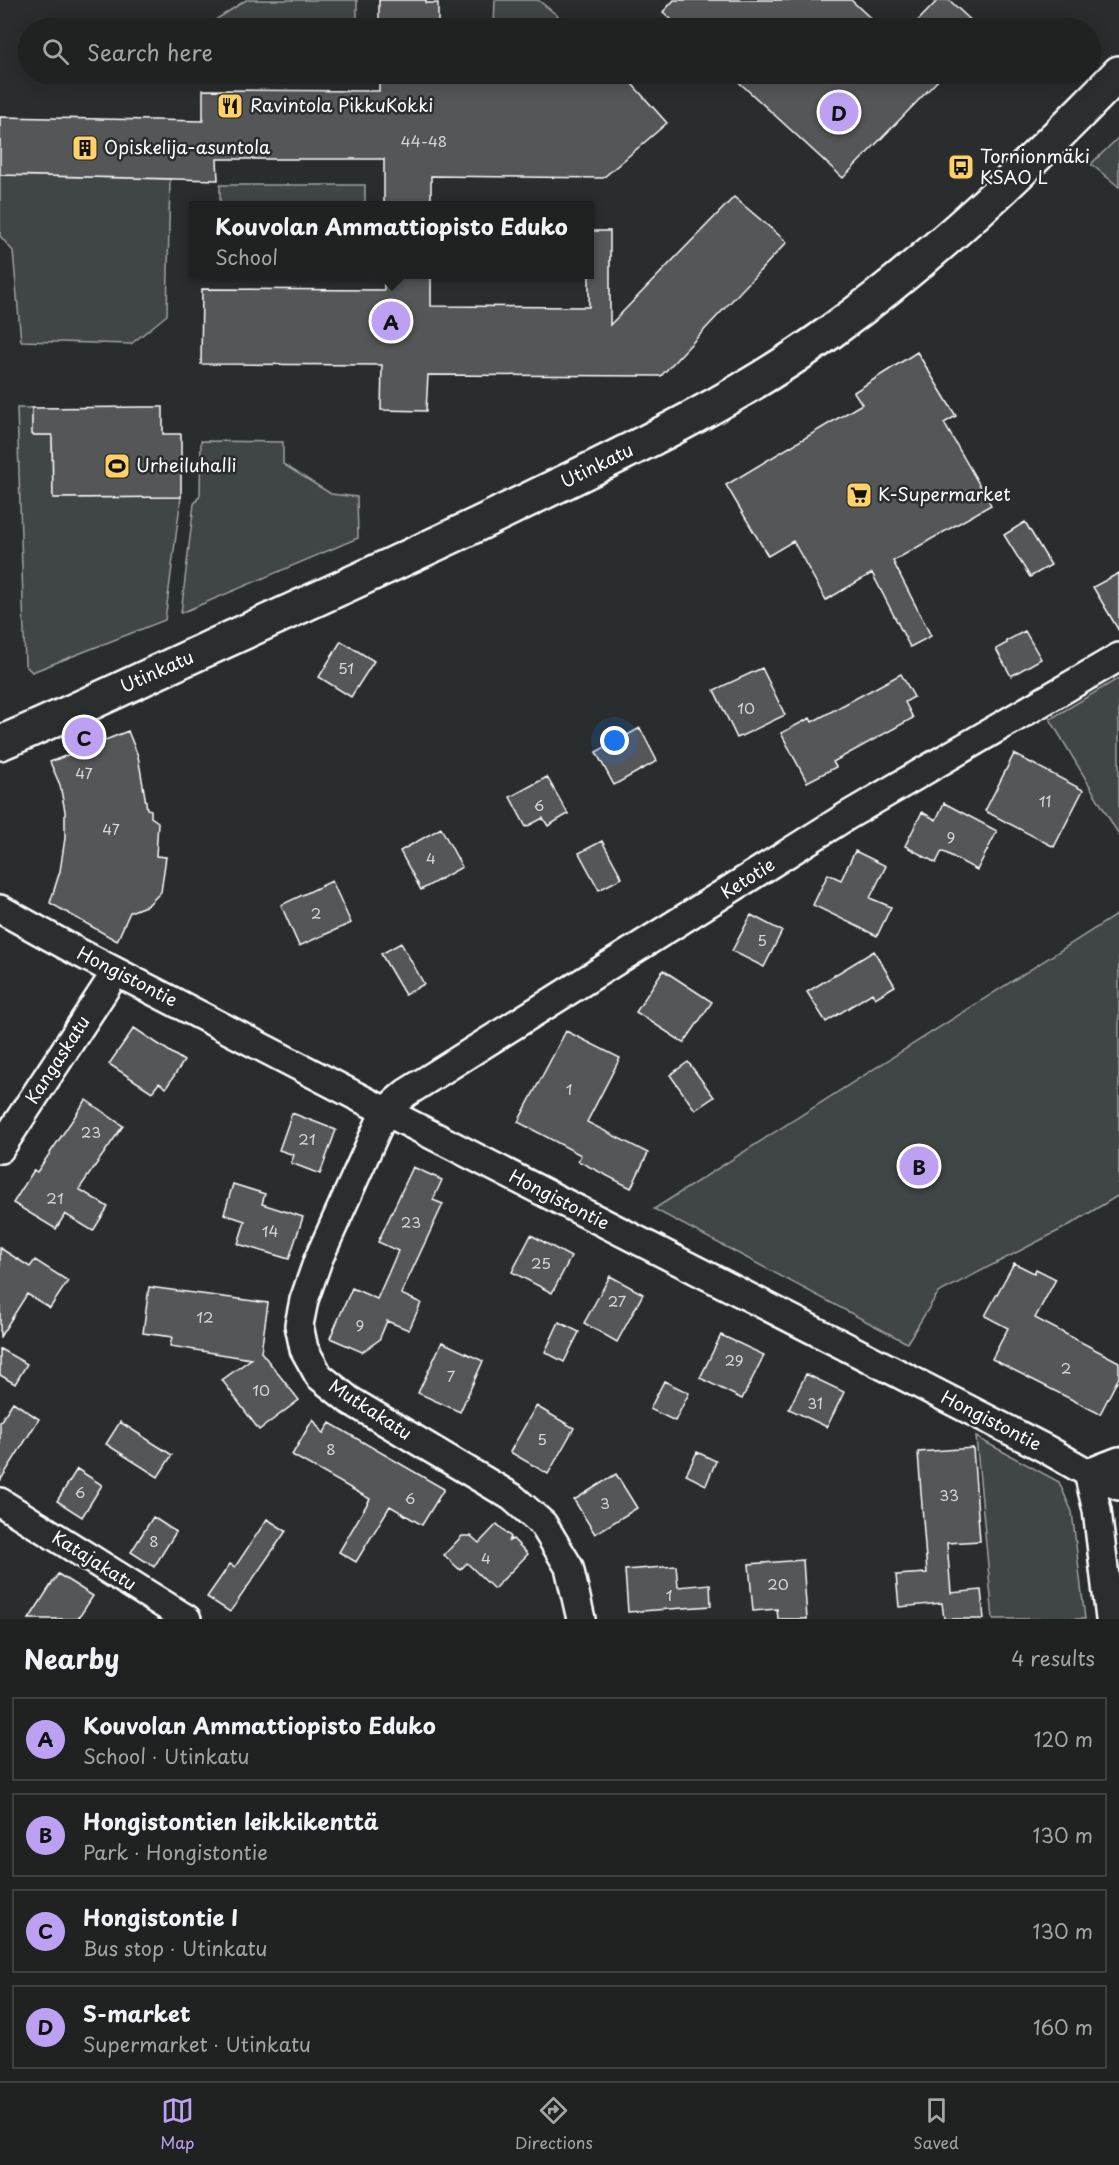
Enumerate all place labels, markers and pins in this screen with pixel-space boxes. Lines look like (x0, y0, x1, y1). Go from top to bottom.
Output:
pin: D (820, 90, 858, 134)
restaurant icon: Ravintola PikkuKokki (215, 91, 245, 121)
place label: Ravintola PikkuKokki (250, 91, 433, 118)
building icon: Opiskelija-asuntola (70, 133, 100, 163)
place label: Opiskelija-asuntola (104, 133, 271, 160)
place label: Tornionmäki KSAO L (980, 142, 1090, 190)
bus stop icon: Tornionmäki KSAO L (946, 152, 976, 182)
pin: A (372, 298, 410, 344)
sports icon: Urheiluhalli (102, 451, 132, 481)
place label: Urheiluhalli (136, 451, 236, 478)
supermarket icon: K-Supermarket (844, 480, 874, 510)
place label: K-Supermarket (878, 480, 1011, 507)
pin: C (64, 714, 104, 760)
pin: B (900, 1144, 938, 1188)

